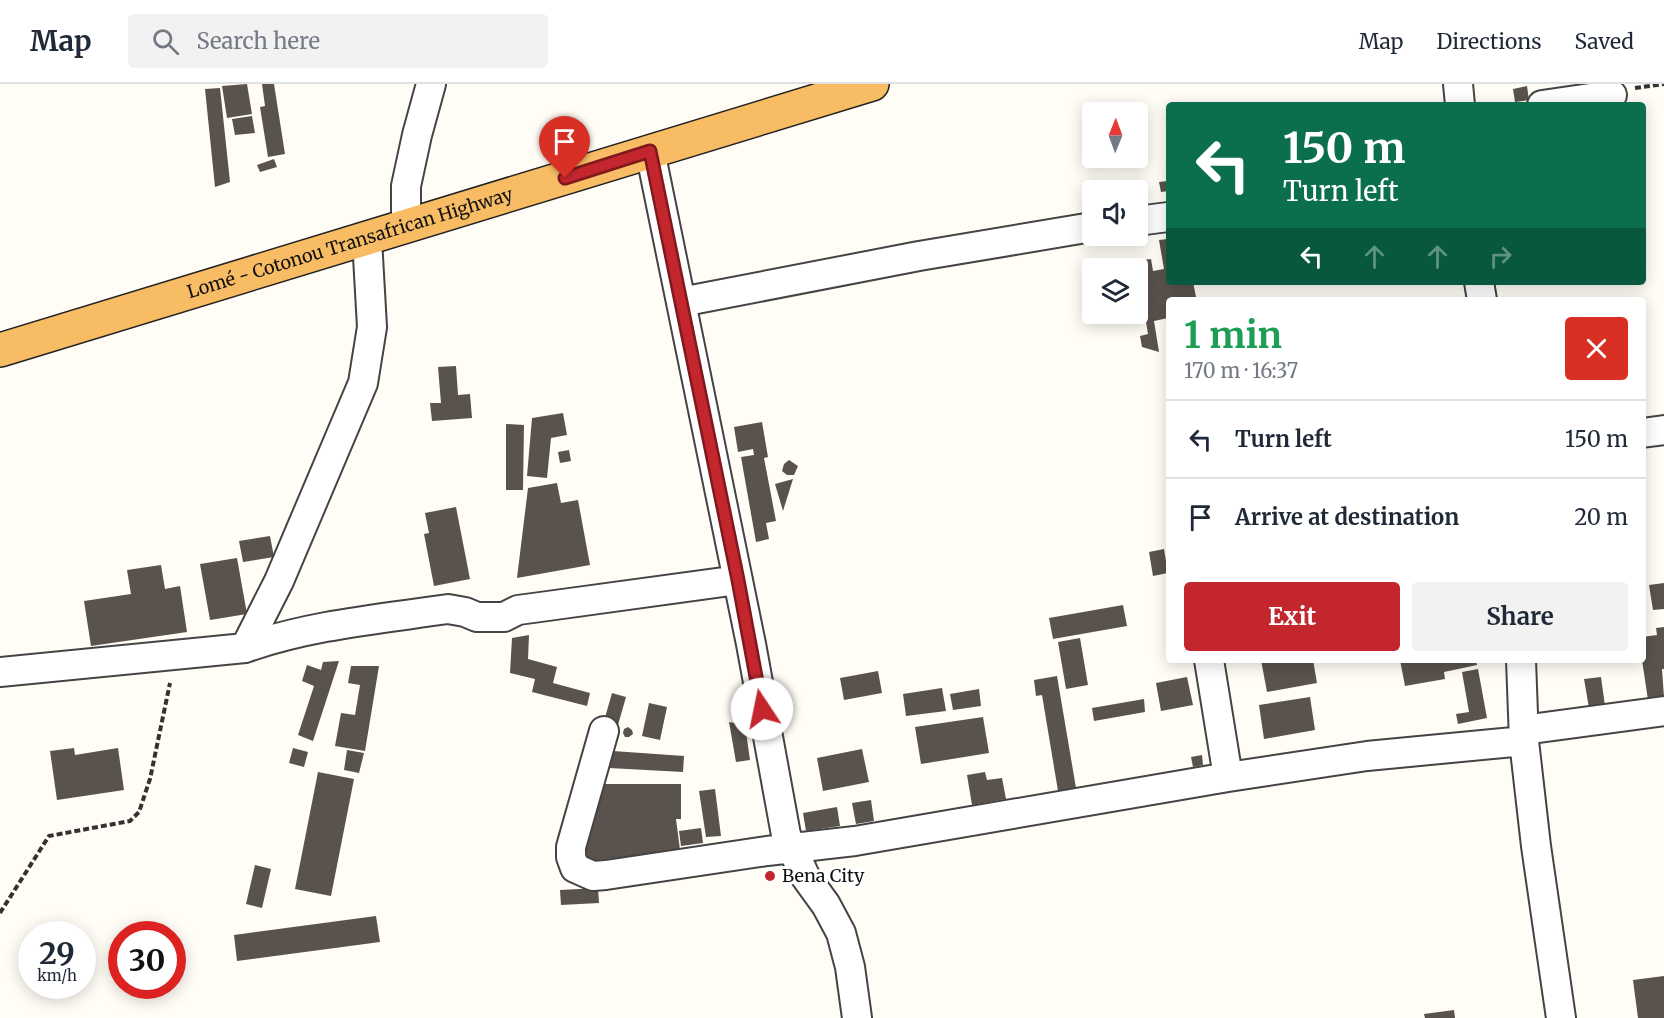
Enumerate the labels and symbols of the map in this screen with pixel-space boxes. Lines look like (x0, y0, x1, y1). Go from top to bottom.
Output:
north arrow (1082, 102, 1148, 168)
pin (539, 116, 590, 178)
street label: Lomé - Cotonou Transafrican Highway (184, 182, 516, 303)
position arrow (730, 677, 794, 741)
place label: Bena City (782, 864, 865, 887)
marker: Bena City (763, 869, 777, 883)
speed limit sign: 30 (108, 921, 186, 999)

